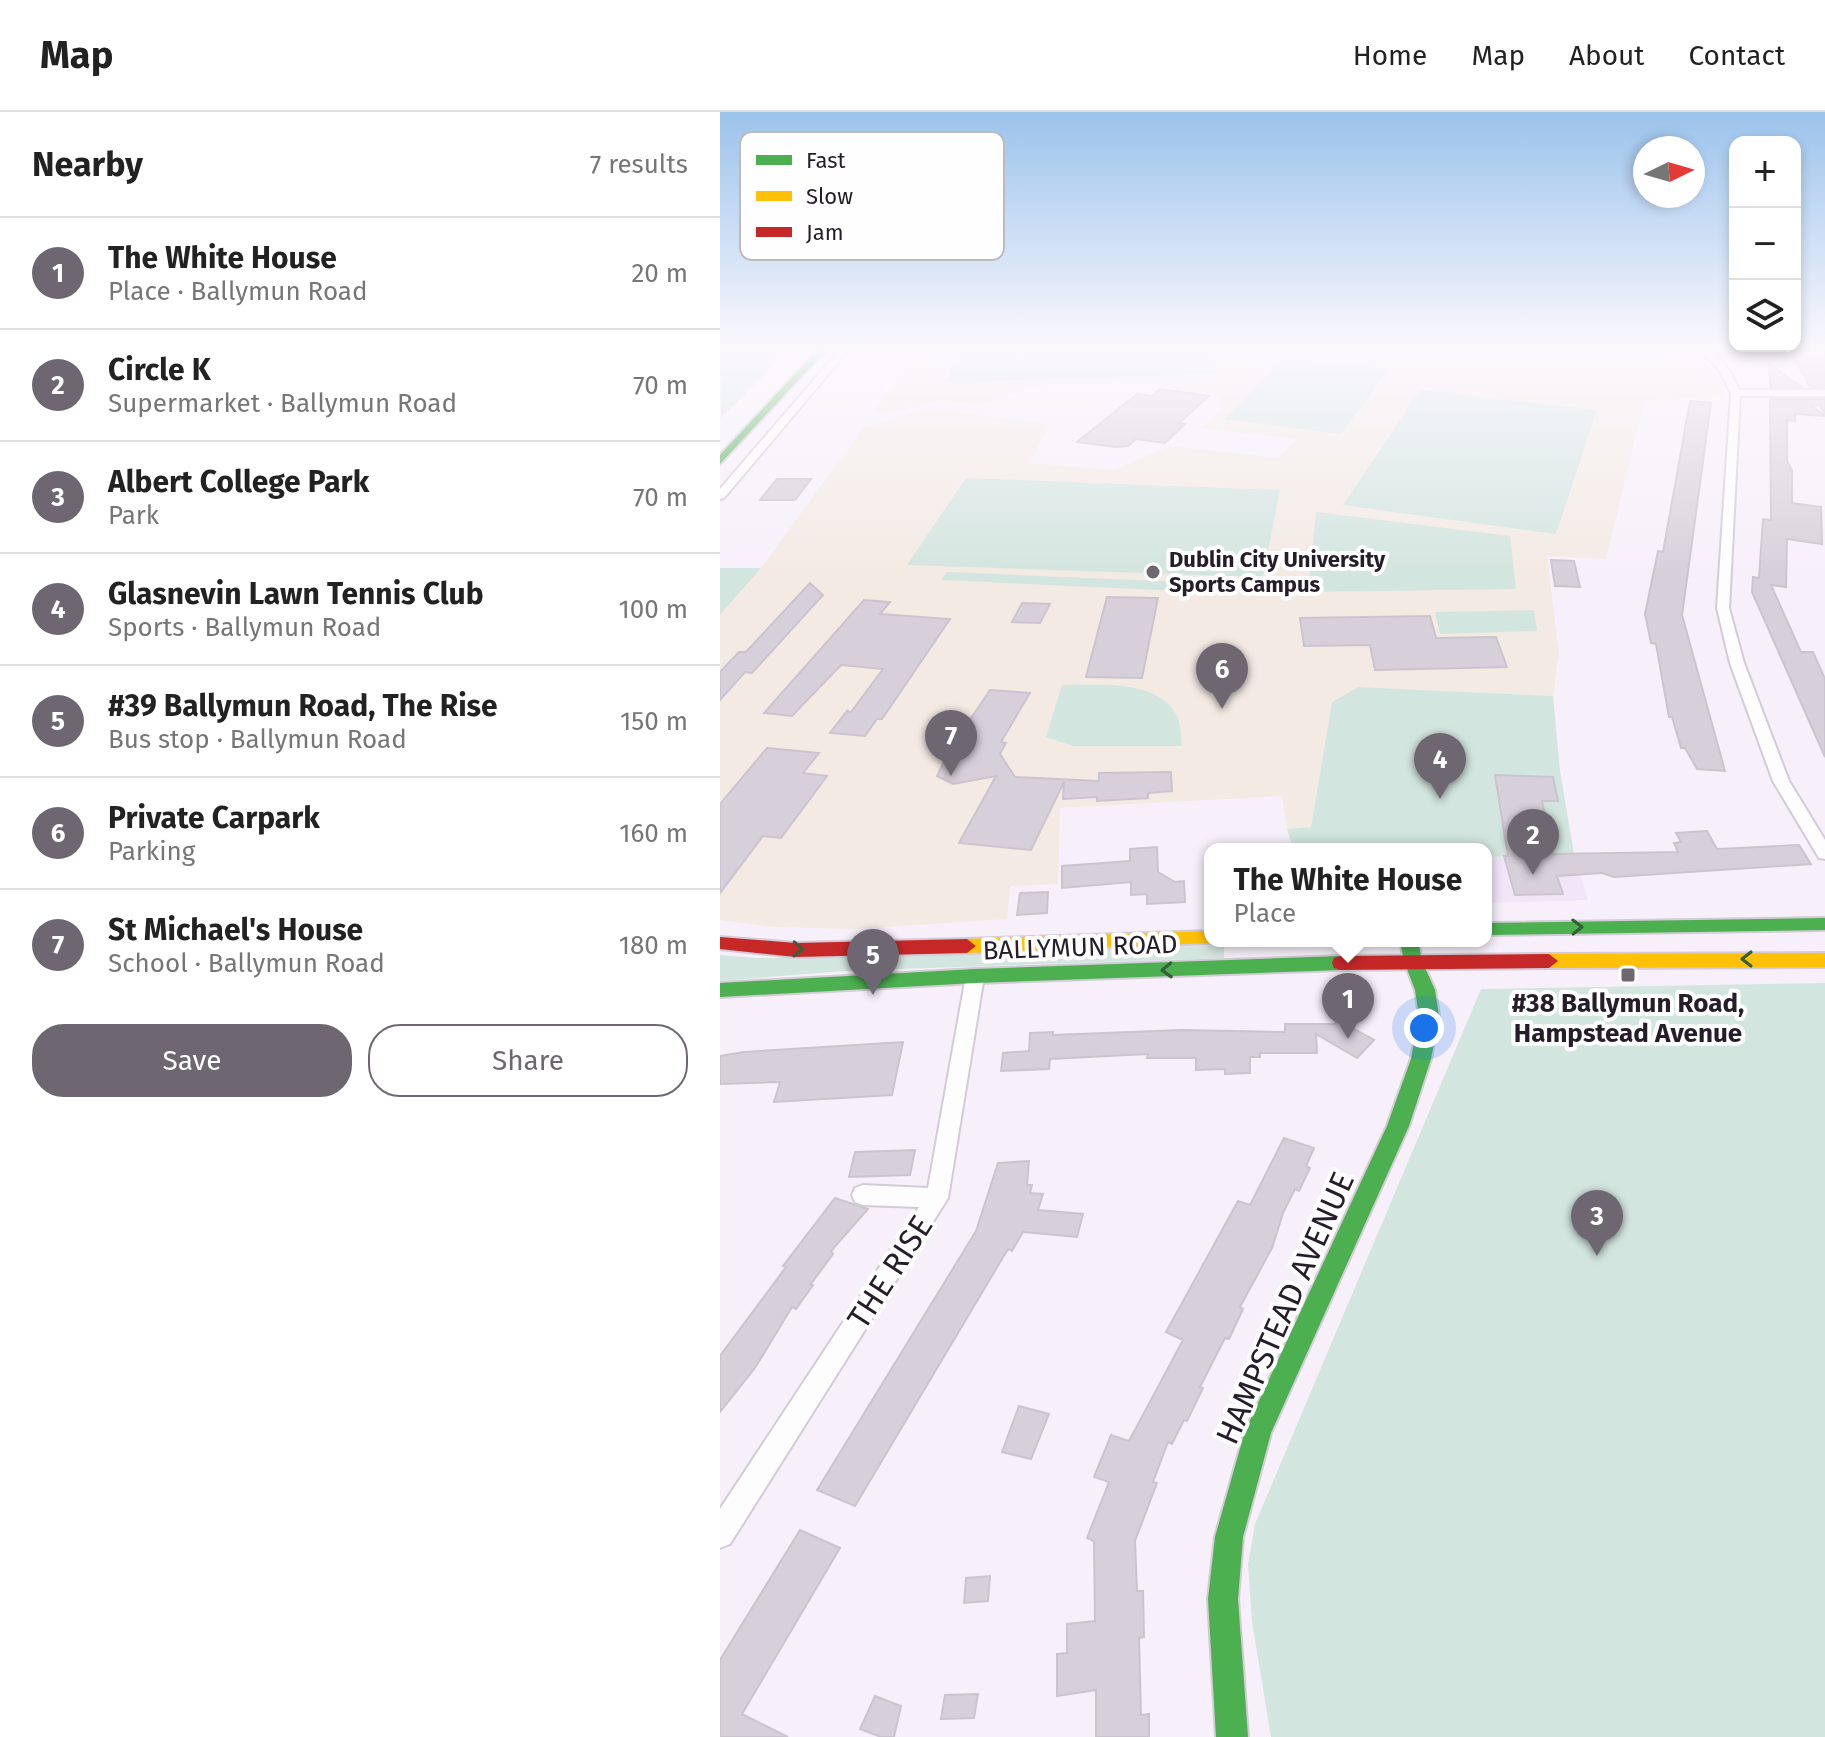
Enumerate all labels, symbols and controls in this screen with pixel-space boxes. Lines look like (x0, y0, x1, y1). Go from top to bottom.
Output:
text: Map (40, 32, 113, 78)
text: Home (1353, 39, 1427, 72)
text: Map (1471, 39, 1525, 72)
text: About (1569, 39, 1644, 72)
text: Contact (1688, 39, 1785, 72)
legend (740, 132, 1004, 260)
north arrow (1633, 136, 1705, 208)
map controls (1729, 136, 1801, 352)
button: + (1729, 136, 1801, 208)
text: Nearby (32, 144, 143, 185)
text: Fast (806, 147, 846, 174)
text: 7 results (590, 149, 688, 180)
text: Slow (806, 183, 853, 210)
button: − (1729, 208, 1801, 280)
text: Jam (806, 219, 844, 246)
text: The White House (108, 240, 337, 276)
text: 1 (52, 258, 64, 289)
text: 20 m (631, 258, 688, 289)
text: Place · Ballymun Road (108, 276, 368, 307)
button: layers (1729, 280, 1801, 352)
text: Circle K (108, 352, 211, 388)
text: 2 (51, 370, 65, 401)
text: 70 m (633, 370, 688, 401)
text: Supermarket · Ballymun Road (108, 388, 457, 419)
text: Albert College Park (108, 464, 369, 500)
text: 3 (51, 482, 65, 513)
text: 70 m (633, 482, 688, 513)
text: Park (108, 500, 159, 531)
place label: Dublin City University Sports Campus (1169, 546, 1386, 598)
marker: Dublin City University Sports Campus (1144, 563, 1162, 581)
text: Glasnevin Lawn Tennis Club (108, 576, 484, 612)
text: 4 (51, 594, 65, 625)
text: 100 m (619, 594, 688, 625)
text: Sports · Ballymun Road (108, 612, 381, 643)
pin: 6 (1196, 643, 1248, 709)
text: #39 Ballymun Road, The Rise (108, 688, 498, 724)
text: 5 (51, 706, 65, 737)
text: 150 m (620, 706, 688, 737)
pin: 7 (925, 710, 977, 776)
text: Bus stop · Ballymun Road (108, 724, 407, 755)
pin: 4 (1414, 733, 1466, 799)
text: Private Carpark (108, 800, 320, 836)
pin: 2 (1507, 809, 1559, 875)
text: 6 (51, 818, 65, 849)
text: 160 m (619, 818, 688, 849)
text: Parking (108, 836, 195, 867)
popup (1204, 843, 1492, 947)
text: The White House (1234, 862, 1462, 898)
text: Place (1234, 898, 1296, 929)
text: St Michael's House (108, 912, 363, 948)
one-way arrow (1571, 918, 1584, 935)
pin: 5 (847, 929, 899, 995)
street label: BALLYMUN ROAD (982, 929, 1178, 966)
text: 7 (52, 930, 64, 961)
text: 180 m (619, 930, 688, 961)
one-way arrow (792, 941, 805, 958)
text: School · Ballymun Road (108, 948, 385, 979)
one-way arrow (1740, 950, 1753, 968)
one-way arrow (1160, 961, 1173, 978)
marker: #38 Ballymun Road, Hampstead Avenue (1619, 966, 1637, 984)
pin: 1 (1322, 973, 1374, 1039)
place label: #38 Ballymun Road, Hampstead Avenue (1512, 988, 1744, 1049)
your location (1404, 1008, 1444, 1048)
button: Save (32, 1024, 352, 1097)
button: Share (368, 1024, 688, 1097)
street label: HAMPSTEAD AVENUE (1208, 1166, 1362, 1450)
pin: 3 (1571, 1190, 1623, 1256)
street label: THE RISE (839, 1208, 941, 1336)

